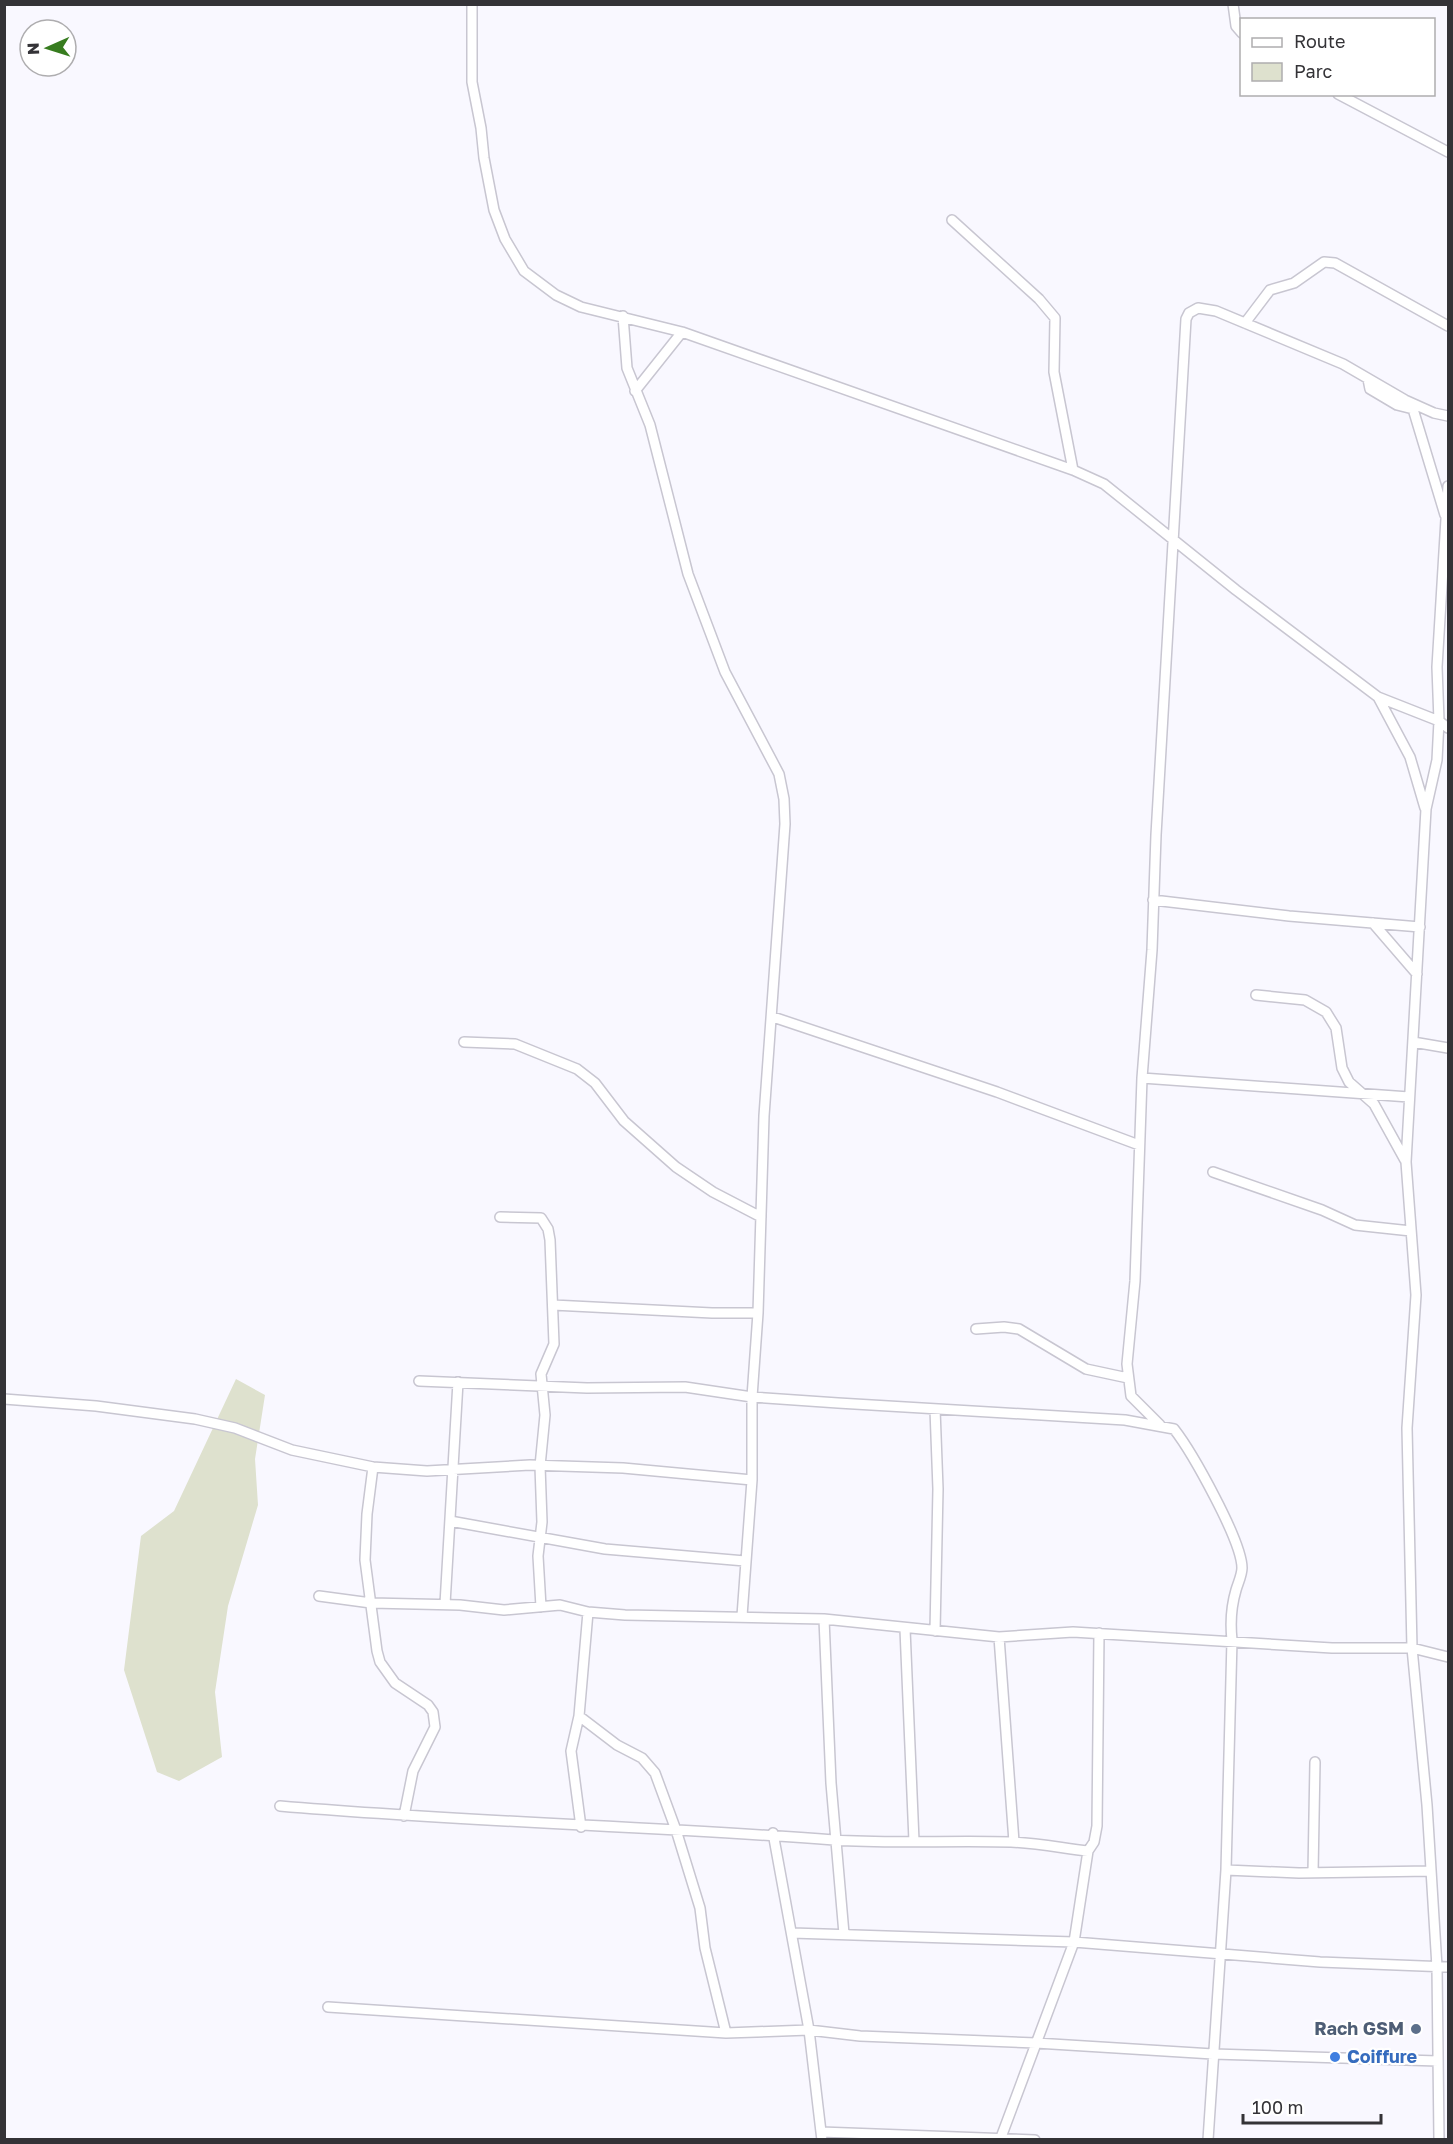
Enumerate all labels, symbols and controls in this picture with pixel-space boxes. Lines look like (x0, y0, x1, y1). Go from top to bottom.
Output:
north arrow (18, 18, 78, 78)
legend (1240, 18, 1435, 96)
text: Route (1294, 30, 1345, 52)
text: N (23, 42, 43, 55)
text: Parc (1294, 60, 1333, 82)
place label: Rach GSM (1314, 2017, 1404, 2039)
marker: Rach GSM (1409, 2022, 1423, 2036)
place label: Coiffure (1347, 2045, 1417, 2067)
marker: Coiffure (1328, 2050, 1342, 2064)
scale bar (1243, 2087, 1381, 2125)
text: 100 m (1252, 2096, 1303, 2118)

